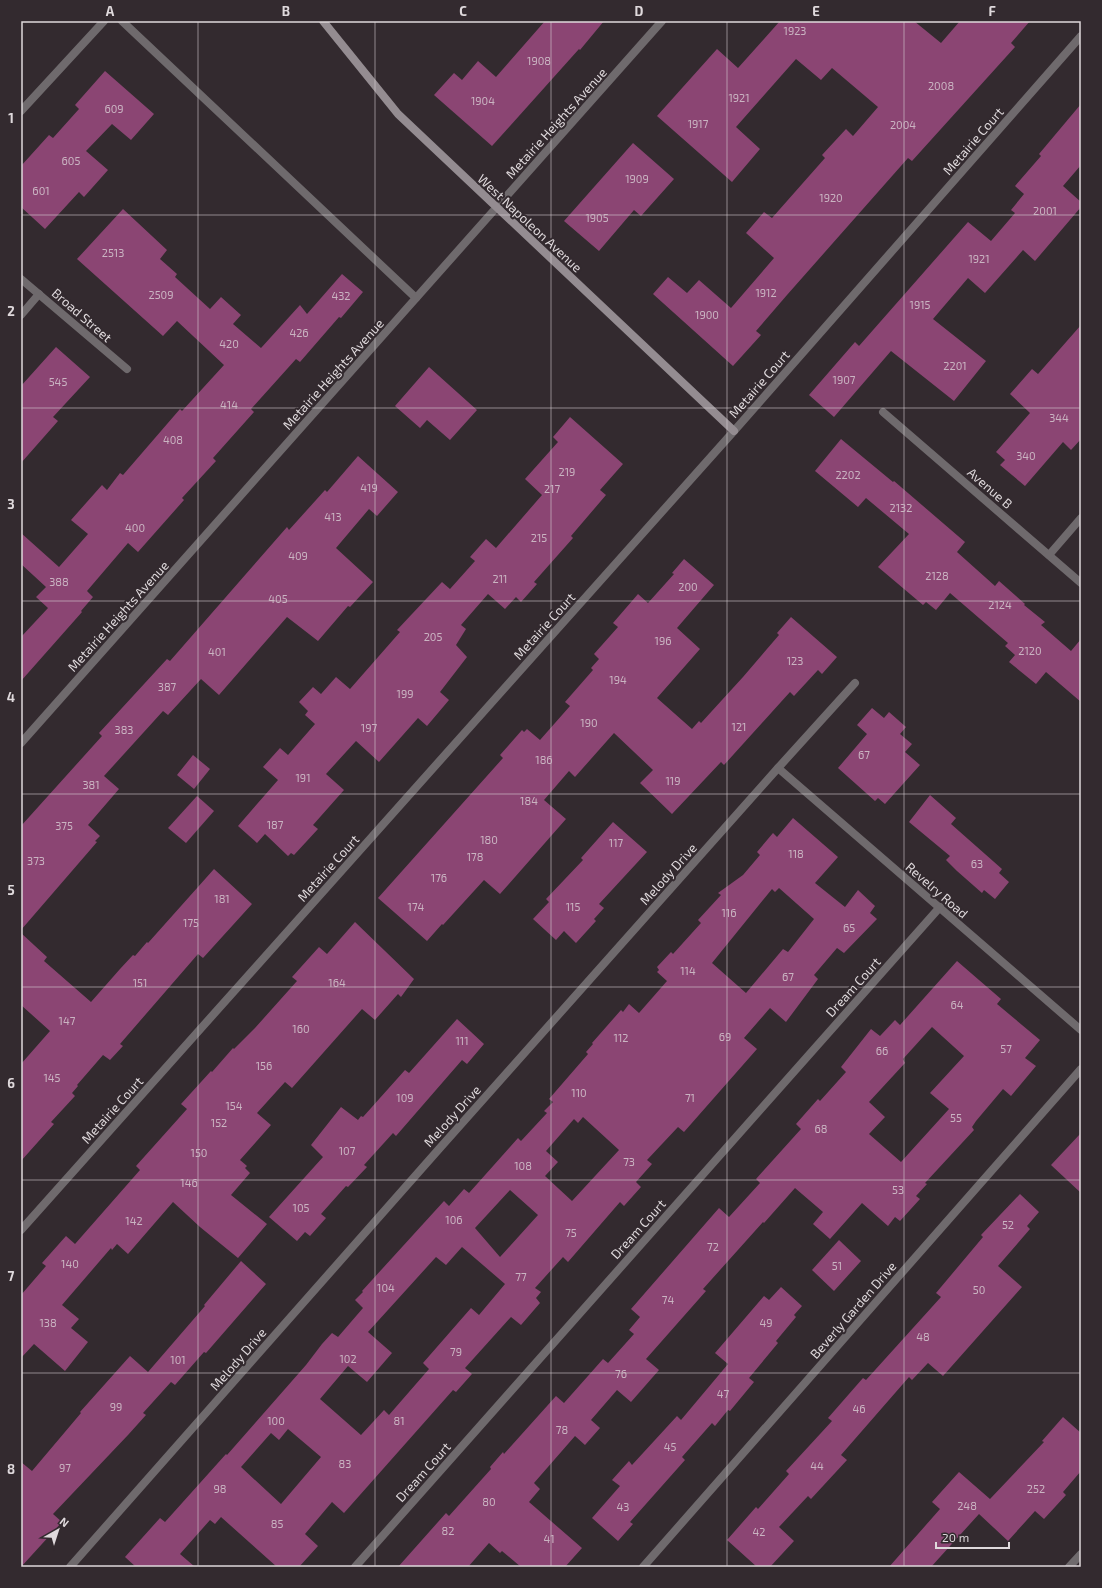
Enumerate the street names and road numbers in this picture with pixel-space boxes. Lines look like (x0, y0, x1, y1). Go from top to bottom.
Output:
street label: Metairie Heights Avenue (502, 64, 610, 182)
street label: Metairie Court (939, 104, 1007, 178)
street label: West Napoleon Avenue (475, 171, 585, 275)
street label: Broad Street (49, 285, 115, 345)
street label: Metairie Heights Avenue (279, 315, 387, 433)
street label: Metairie Court (725, 347, 793, 421)
street label: Avenue B (964, 464, 1016, 512)
street label: Metairie Heights Avenue (64, 557, 172, 675)
street label: Metairie Court (510, 589, 578, 663)
street label: Metairie Court (294, 831, 362, 905)
street label: Melody Drive (636, 840, 700, 908)
street label: Revelry Road (903, 859, 971, 921)
street label: Dream Court (822, 954, 884, 1020)
street label: Metairie Court (78, 1073, 146, 1147)
street label: Melody Drive (420, 1082, 484, 1150)
street label: Dream Court (607, 1196, 669, 1262)
street label: Beverly Garden Drive (807, 1258, 899, 1362)
street label: Melody Drive (207, 1325, 269, 1393)
street label: Dream Court (392, 1439, 454, 1505)

